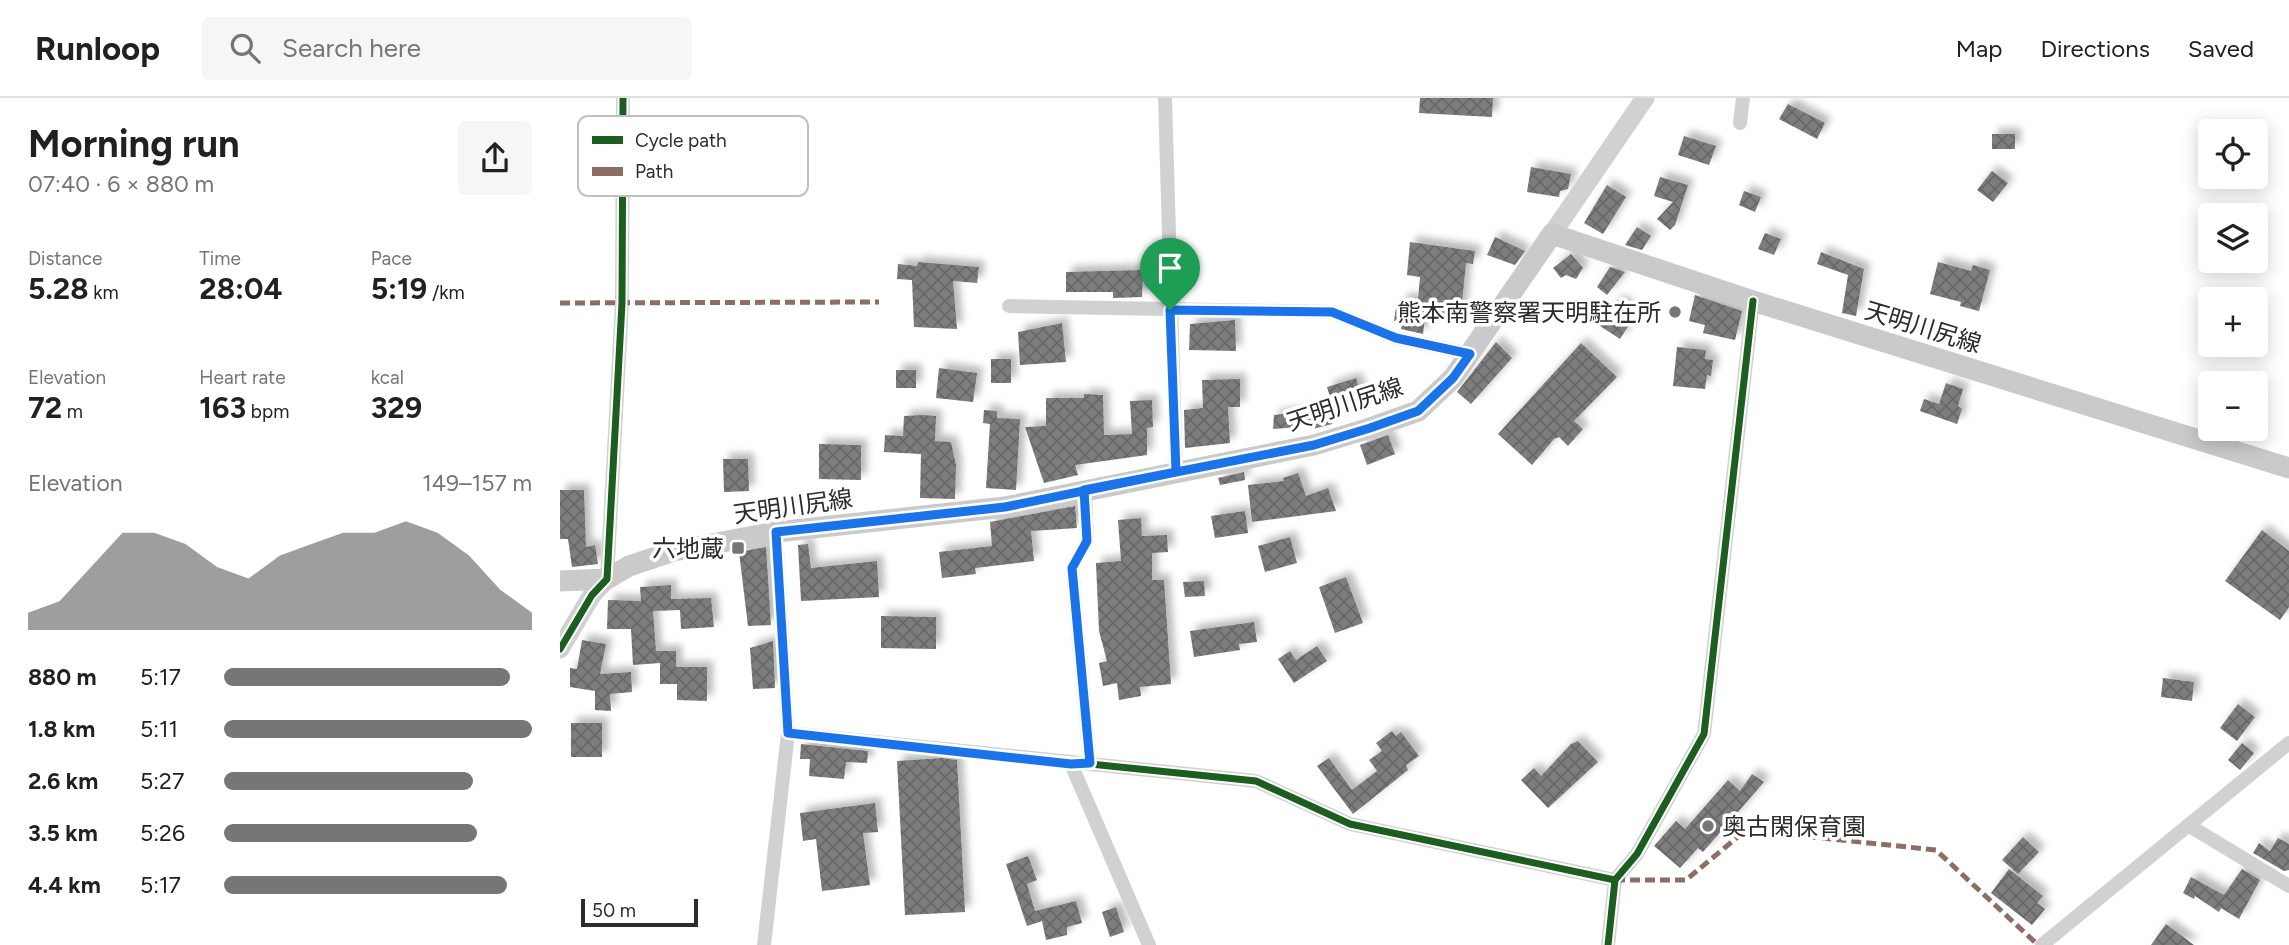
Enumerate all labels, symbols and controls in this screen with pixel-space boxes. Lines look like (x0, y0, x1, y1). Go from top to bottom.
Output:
search box (202, 17, 692, 80)
text: Runloop (35, 29, 160, 68)
icon: search (226, 29, 264, 67)
text: Search here (282, 32, 421, 64)
text: Map (1956, 34, 2002, 63)
text: Directions (2040, 34, 2150, 63)
text: Saved (2188, 34, 2254, 63)
legend (578, 116, 808, 196)
map controls (2198, 119, 2268, 441)
button: locate (2198, 119, 2268, 189)
text: Morning run (28, 121, 240, 167)
button: share (458, 121, 532, 195)
text: Cycle path (635, 129, 727, 152)
text: Path (635, 160, 673, 183)
text: 07:40 · 6 × 880 m (28, 170, 214, 198)
button: layers (2198, 203, 2268, 273)
pin (1140, 238, 1200, 310)
text: Distance (28, 247, 102, 270)
text: Time (199, 247, 241, 270)
text: Pace (371, 247, 412, 270)
icon: arrive (1151, 249, 1189, 287)
text: 5.28 (28, 270, 89, 307)
text: 28:04 (199, 270, 283, 307)
text: 5:19 (371, 270, 427, 307)
text: km (89, 281, 119, 304)
text: /km (427, 281, 465, 304)
button: + (2198, 287, 2268, 357)
street label: 天明川尻線 (1861, 296, 1985, 358)
place label: 熊本南警察署天明駐在所 (1397, 298, 1661, 327)
marker: 熊本南警察署天明駐在所 (1667, 304, 1683, 320)
text: Elevation (28, 366, 106, 389)
text: Heart rate (199, 366, 286, 389)
text: kcal (371, 366, 404, 389)
button: − (2198, 371, 2268, 441)
street label: 天明川尻線 (1283, 372, 1407, 436)
text: 72 (28, 389, 62, 426)
text: 163 (199, 389, 246, 426)
text: 329 (371, 389, 422, 426)
text: m (62, 400, 83, 423)
text: bpm (246, 400, 289, 423)
text: Elevation (28, 469, 123, 497)
text: 149–157 m (422, 469, 532, 497)
street label: 天明川尻線 (732, 483, 854, 529)
place label: 六地蔵 (652, 534, 724, 563)
marker: 六地蔵 (730, 540, 746, 556)
text: 880 m (28, 663, 97, 691)
text: 5:17 (140, 663, 181, 691)
text: 1.8 km (28, 715, 95, 743)
text: 5:11 (140, 715, 178, 743)
text: 2.6 km (28, 767, 98, 795)
text: 5:27 (140, 767, 184, 795)
place label: 奥古閑保育園 (1722, 812, 1866, 841)
marker: 奥古閑保育園 (1700, 818, 1716, 834)
text: 3.5 km (28, 819, 98, 847)
text: 5:26 (140, 819, 185, 847)
text: 4.4 km (28, 871, 101, 899)
text: 5:17 (140, 871, 181, 899)
scale bar (581, 896, 698, 928)
text: 50 m (592, 899, 636, 922)

